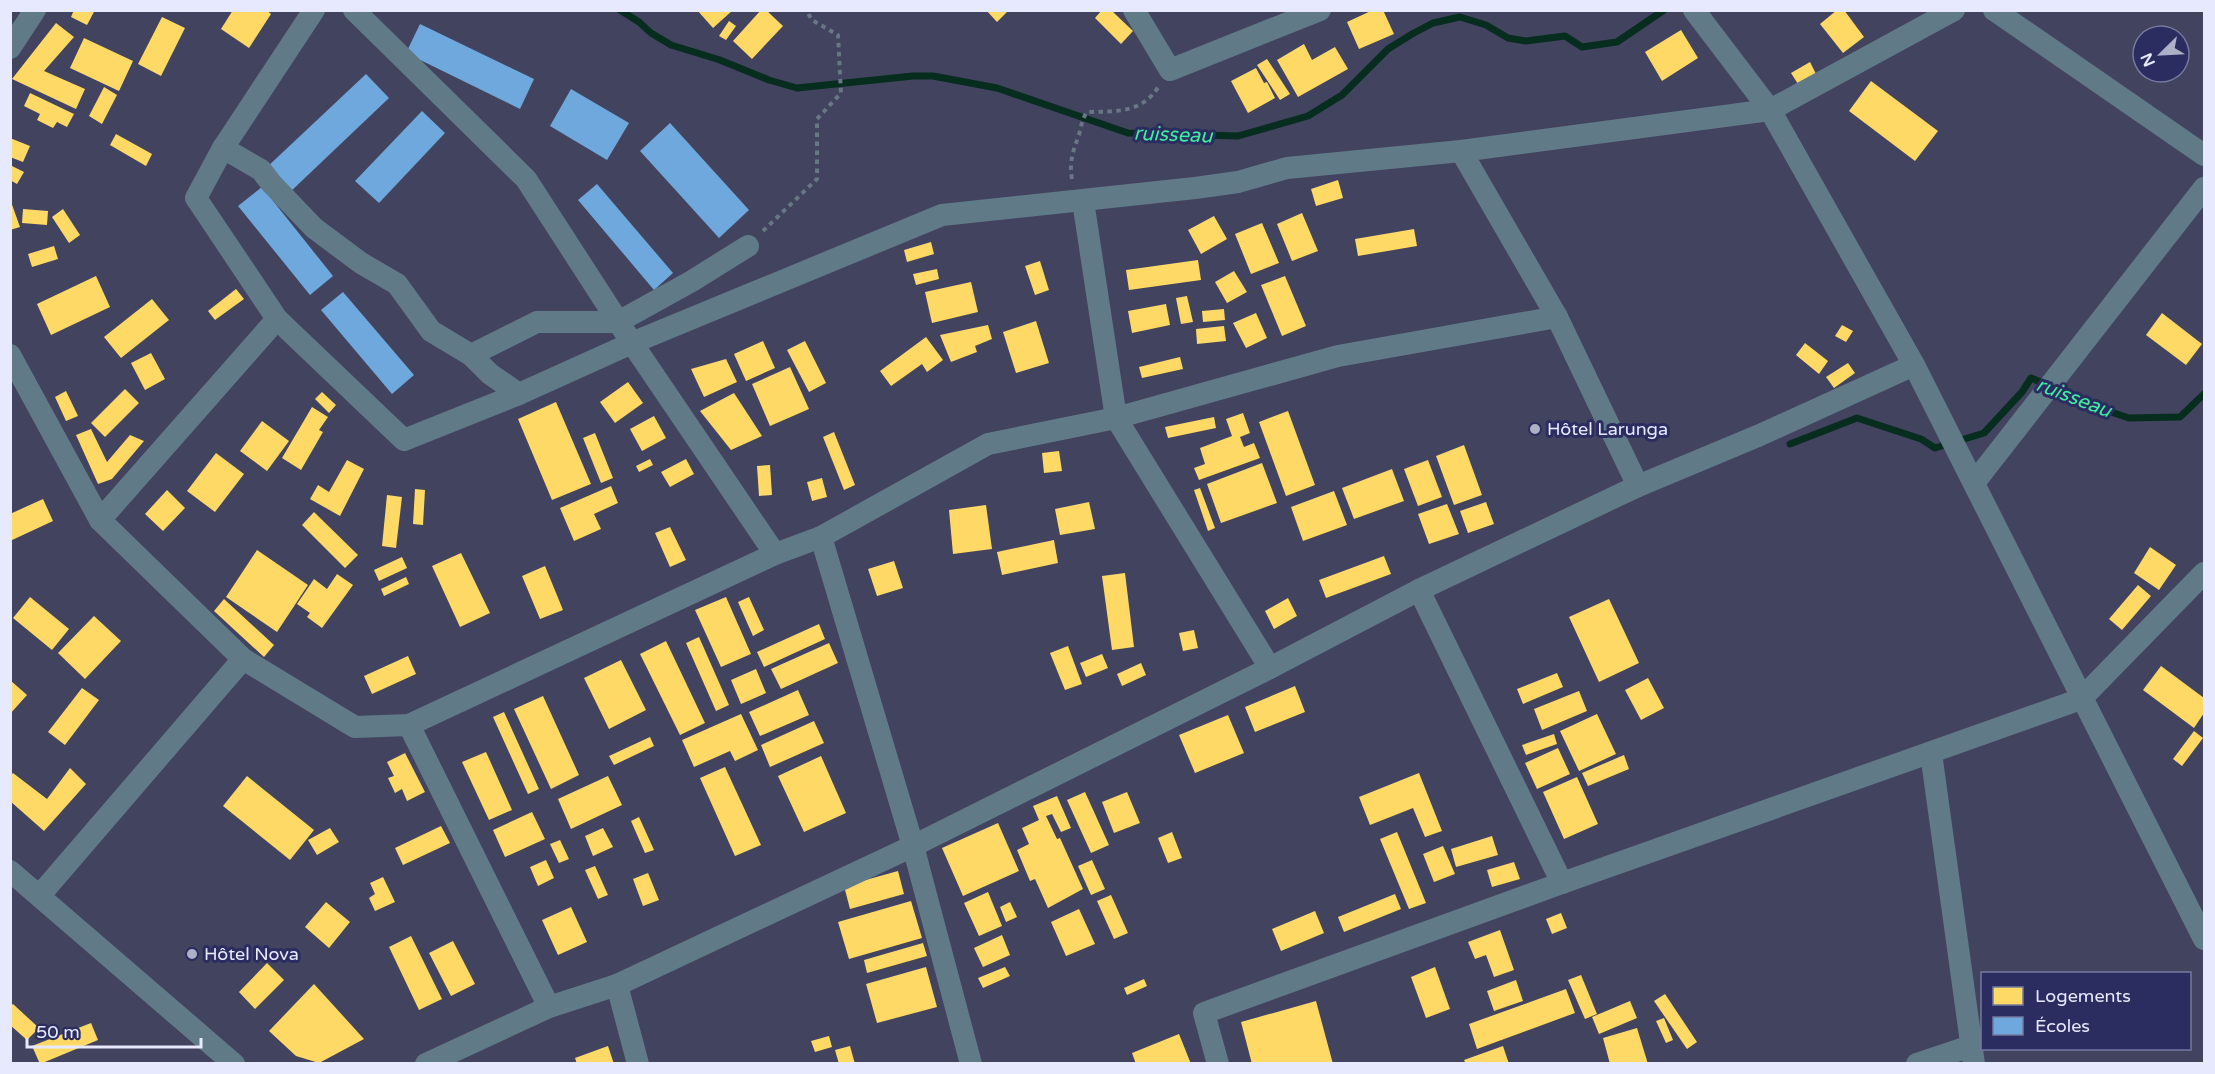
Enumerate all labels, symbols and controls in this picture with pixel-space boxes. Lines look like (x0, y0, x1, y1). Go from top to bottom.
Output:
north arrow (2131, 24, 2191, 84)
text: N (2136, 50, 2160, 70)
water label: ruisseau (1133, 122, 1215, 148)
water label: ruisseau (2033, 373, 2116, 424)
place label: Hôtel Larunga (1547, 418, 1668, 440)
marker: Hôtel Larunga (1528, 422, 1542, 436)
place label: Hôtel Nova (204, 943, 299, 965)
marker: Hôtel Nova (185, 947, 199, 961)
legend (1981, 972, 2191, 1050)
text: Logements (2035, 985, 2131, 1007)
scale bar (27, 1011, 201, 1049)
text: Écoles (2035, 1015, 2090, 1037)
text: 50 m (36, 1021, 80, 1043)

